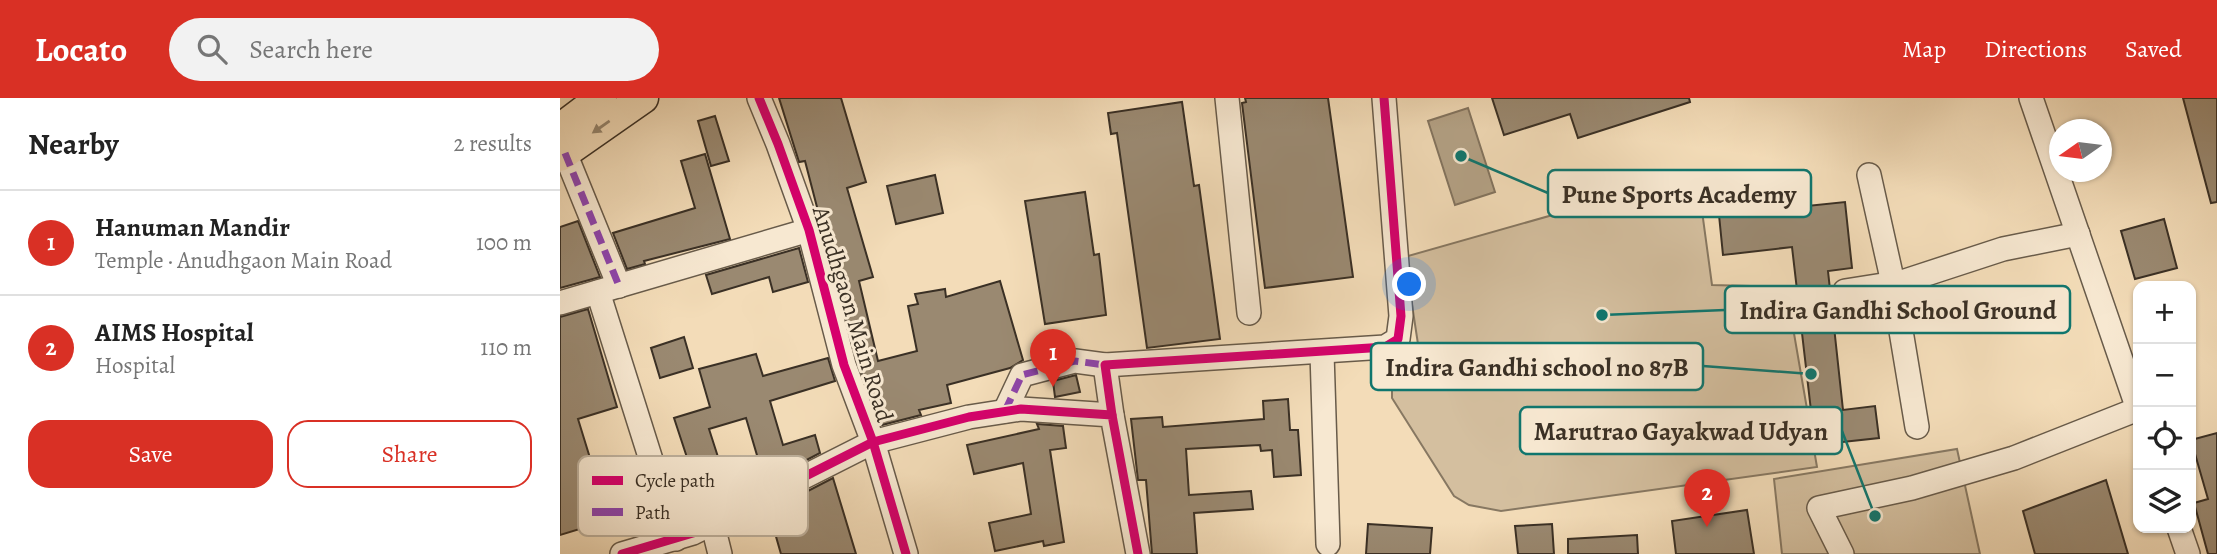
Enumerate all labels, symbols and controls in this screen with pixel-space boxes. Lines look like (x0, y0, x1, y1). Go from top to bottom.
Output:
search box (169, 18, 659, 81)
text: Locato (35, 27, 127, 72)
icon: search (193, 30, 231, 68)
text: Search here (249, 32, 373, 67)
text: Map (1902, 33, 1946, 65)
text: Directions (1984, 33, 2087, 65)
text: Saved (2125, 33, 2182, 65)
north arrow (2049, 119, 2112, 182)
one-way arrow (592, 120, 611, 133)
text: Nearby (28, 124, 119, 164)
text: 2 results (454, 128, 532, 159)
callout: Pune Sports Academy (1548, 170, 1811, 217)
text: Pune Sports Academy (1562, 177, 1797, 212)
street label: Anudhgaon Main Road (805, 201, 901, 426)
text: Hanuman Mandir (95, 210, 290, 245)
text: 1 (47, 227, 55, 258)
text: 100 m (476, 227, 532, 258)
text: Temple · Anudhgaon Main Road (95, 245, 392, 276)
your location (1392, 267, 1426, 301)
map controls (2133, 281, 2196, 533)
button: + (2133, 281, 2196, 344)
callout: Indira Gandhi School Ground (1725, 286, 2070, 333)
text: Indira Gandhi School Ground (1739, 293, 2058, 328)
text: AIMS Hospital (95, 315, 254, 350)
pin: 1 (1030, 329, 1076, 387)
text: 2 (45, 332, 57, 363)
text: 110 m (480, 332, 532, 363)
callout: Indira Gandhi school no 87B (1371, 343, 1703, 390)
button: − (2133, 344, 2196, 407)
text: Hospital (95, 350, 175, 381)
text: Indira Gandhi school no 87B (1385, 350, 1689, 385)
callout: Marutrao Gayakwad Udyan (1520, 407, 1842, 454)
button: locate (2133, 407, 2196, 470)
text: Marutrao Gayakwad Udyan (1534, 414, 1829, 449)
button: Save (28, 420, 273, 488)
button: Share (287, 420, 532, 488)
legend (578, 456, 808, 536)
text: Cycle path (635, 468, 715, 494)
pin: 2 (1684, 469, 1730, 527)
button: layers (2133, 470, 2196, 533)
text: Path (635, 500, 670, 526)

